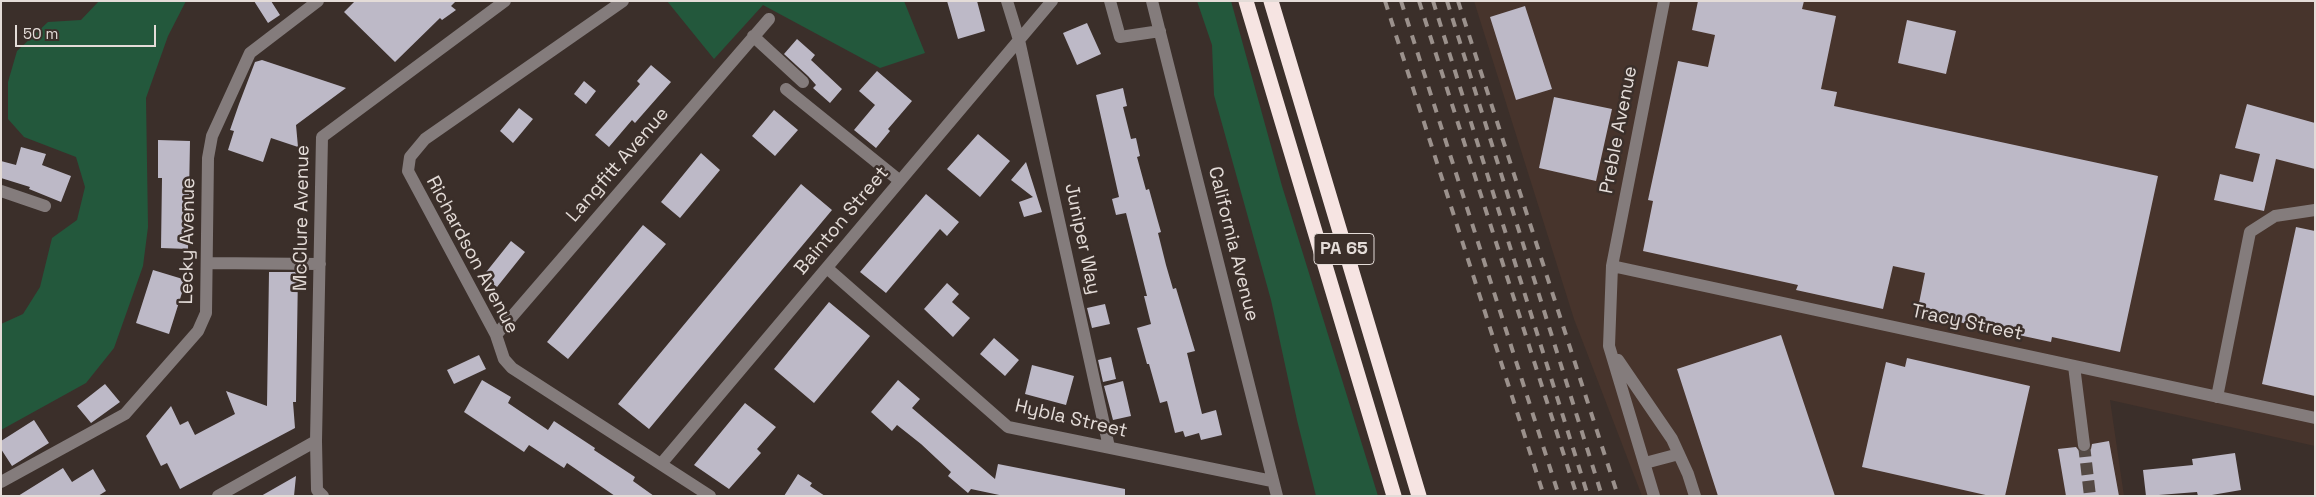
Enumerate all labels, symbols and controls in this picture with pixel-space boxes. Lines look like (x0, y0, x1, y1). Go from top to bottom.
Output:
scale bar (18, 15, 159, 47)
text: 50 m (23, 24, 58, 43)
street label: Preble Avenue (1595, 64, 1643, 196)
street label: Langfitt Avenue (562, 103, 674, 227)
street label: McClure Avenue (289, 145, 315, 291)
street label: Bainton Street (790, 162, 894, 280)
street label: California Avenue (1203, 164, 1263, 324)
street label: Richardson Avenue (421, 172, 523, 338)
street label: Lecky Avenue (175, 177, 201, 305)
street label: Juniper Way (1059, 181, 1105, 297)
road number: PA 65 (1314, 233, 1374, 264)
street label: Tracy Street (1909, 300, 2025, 346)
street label: Hybla Street (1012, 395, 1130, 443)

